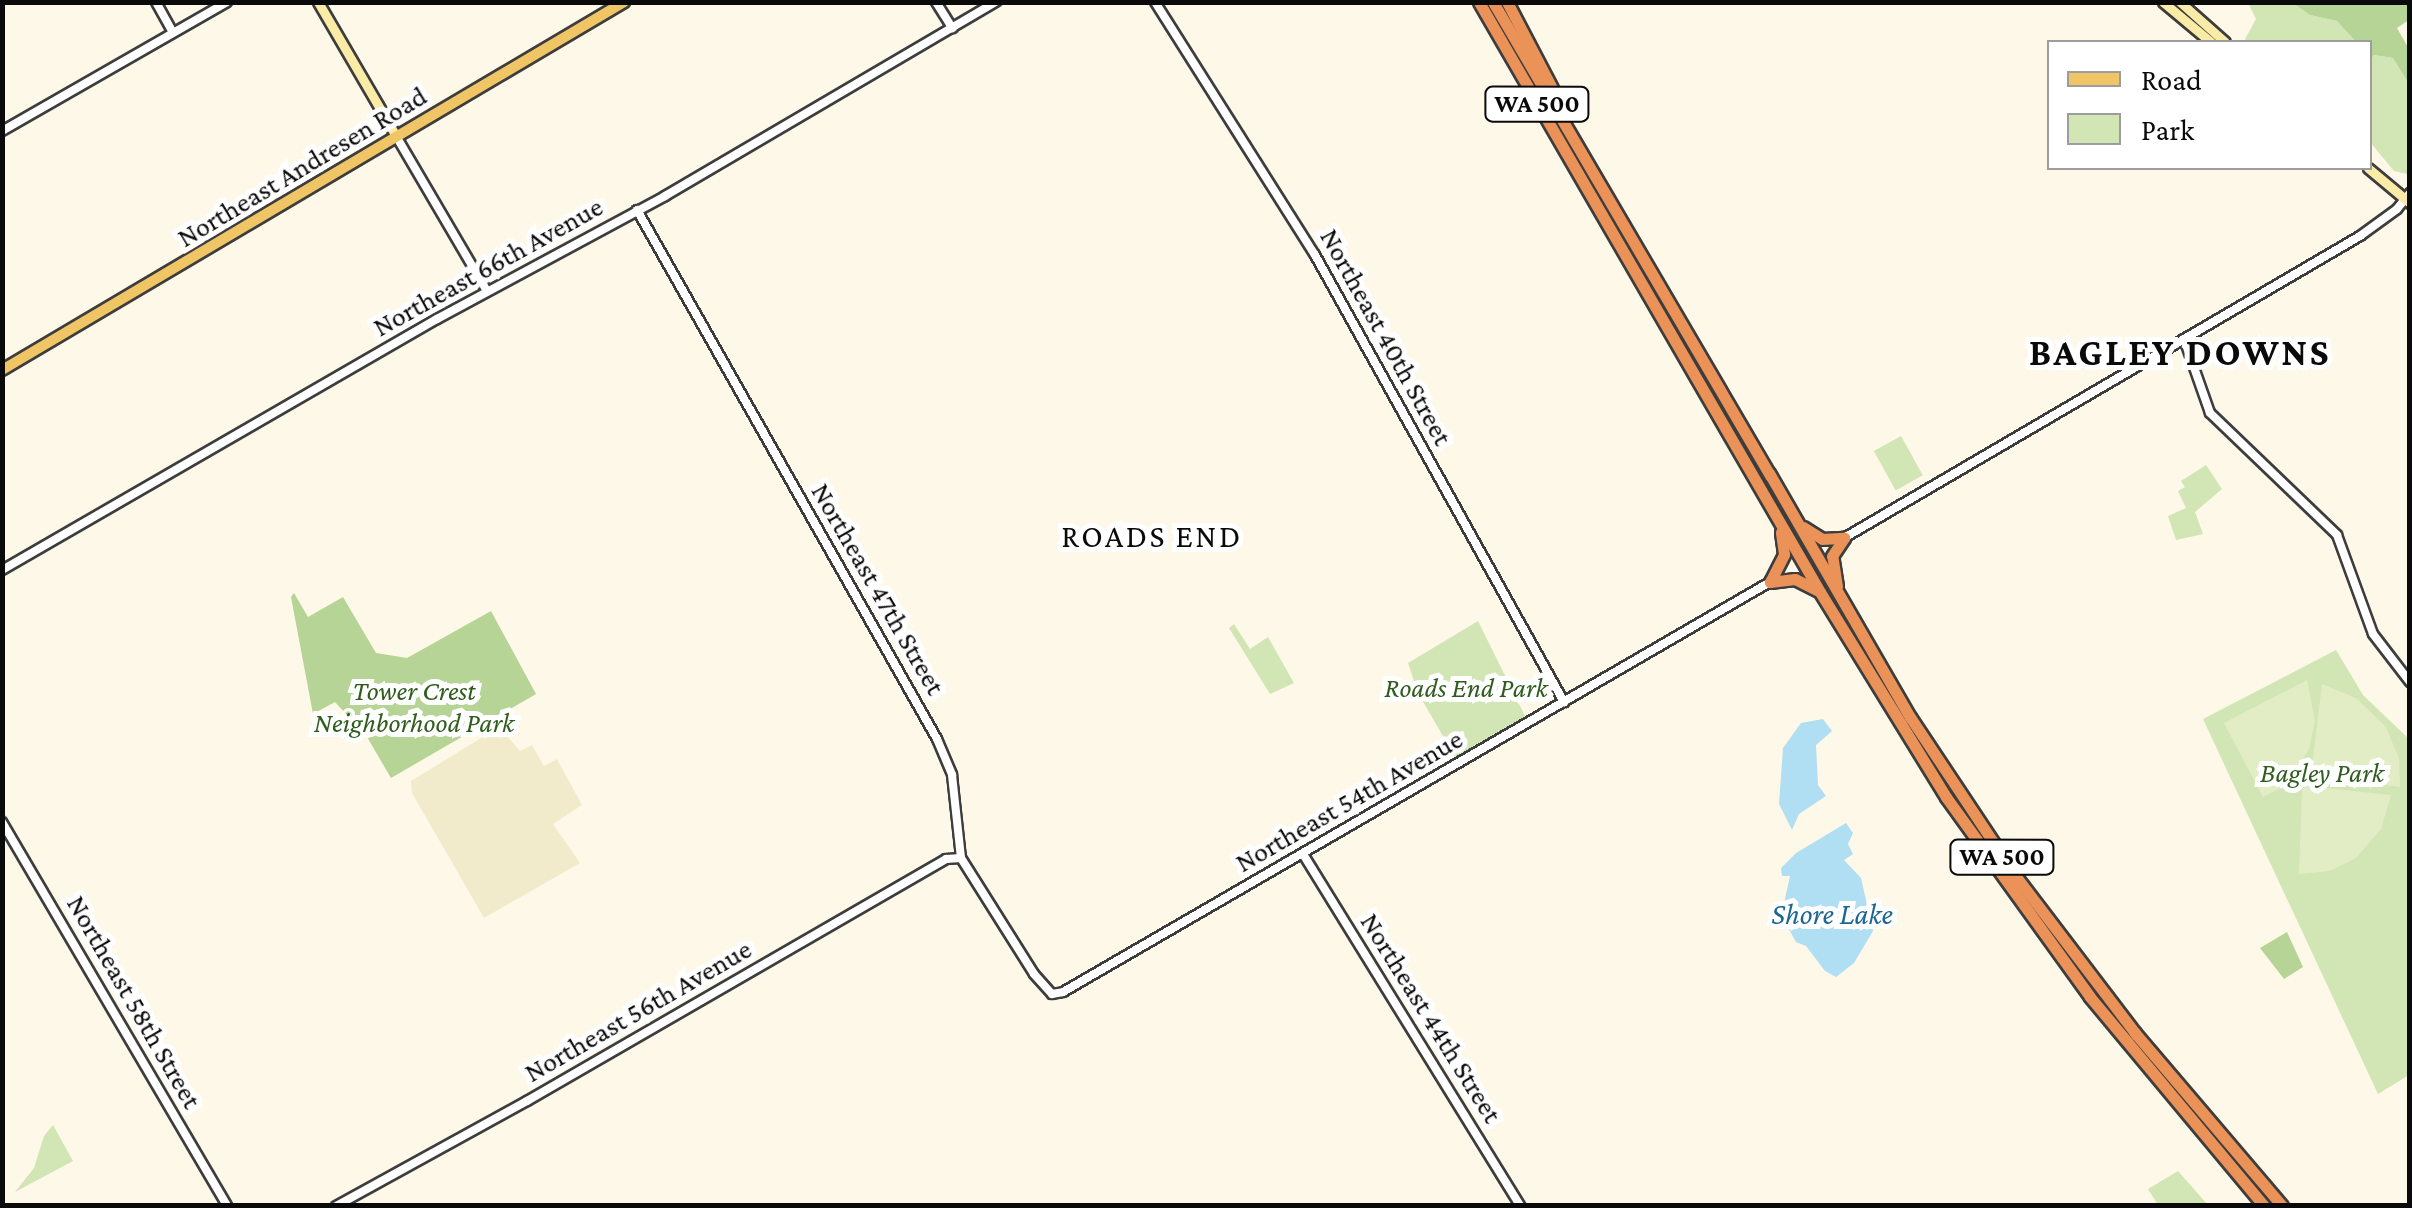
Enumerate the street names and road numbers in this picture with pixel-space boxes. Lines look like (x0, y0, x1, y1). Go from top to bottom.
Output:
street label: Northeast Andresen Road (171, 79, 433, 255)
road number: WA 500 (1482, 84, 1592, 124)
street label: Northeast 66th Avenue (367, 190, 609, 344)
street label: Northeast 40th Street (1313, 223, 1459, 451)
street label: Northeast 47th Street (804, 477, 952, 701)
street label: Northeast 54th Avenue (1229, 722, 1469, 880)
road number: WA 500 (1947, 837, 2057, 877)
street label: Northeast 58th Street (59, 889, 209, 1115)
street label: Northeast 44th Street (1353, 907, 1509, 1129)
street label: Northeast 56th Avenue (519, 932, 757, 1090)

